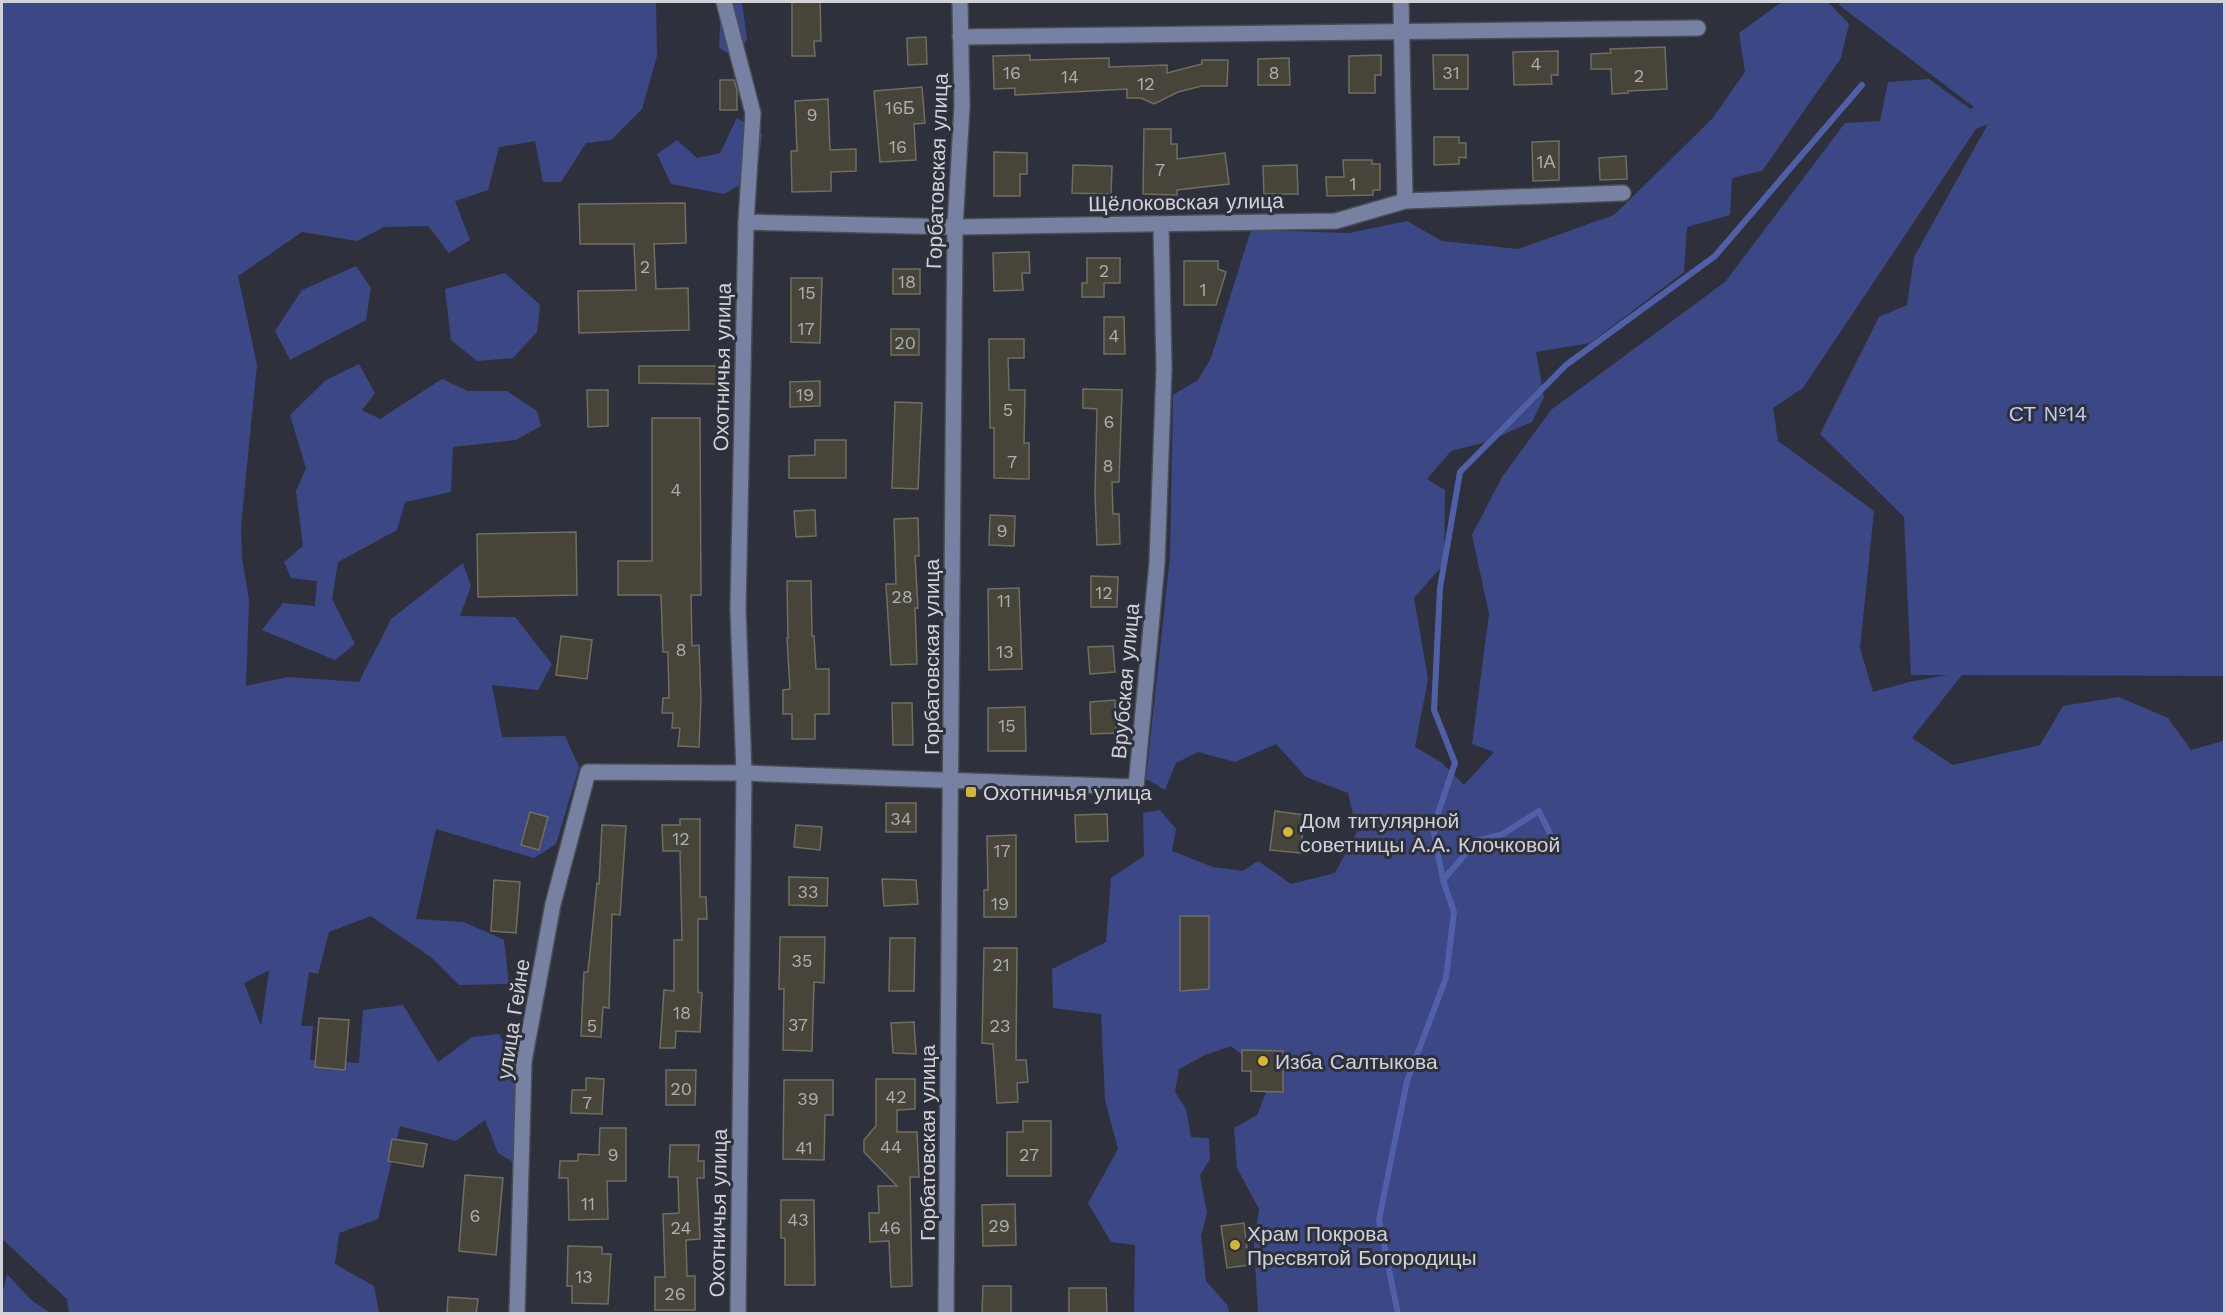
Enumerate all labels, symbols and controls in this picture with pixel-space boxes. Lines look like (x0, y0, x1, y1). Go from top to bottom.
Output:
house number: 4 (1531, 53, 1542, 74)
house number: 16 (1003, 62, 1021, 83)
house number: 8 (1268, 62, 1280, 83)
house number: 31 (1442, 62, 1460, 83)
house number: 2 (1634, 65, 1644, 86)
house number: 14 (1061, 66, 1079, 87)
street label: Горбатовская улица (921, 72, 953, 269)
house number: 12 (1137, 73, 1155, 94)
house number: 16Б (885, 97, 915, 118)
house number: 9 (806, 104, 818, 125)
house number: 16 (889, 136, 907, 157)
house number: 1А (1536, 151, 1556, 172)
house number: 7 (1155, 159, 1165, 180)
house number: 1 (1349, 173, 1357, 194)
street label: Щёлоковская улица (1088, 188, 1284, 216)
house number: 2 (640, 256, 650, 277)
house number: 2 (1099, 260, 1109, 281)
house number: 18 (898, 271, 916, 292)
house number: 1 (1199, 279, 1207, 300)
street label: Охотничья улица (708, 282, 736, 452)
house number: 15 (798, 282, 816, 303)
house number: 17 (797, 318, 815, 339)
house number: 4 (1109, 325, 1120, 346)
house number: 20 (894, 332, 916, 353)
house number: 19 (796, 384, 814, 405)
house number: 5 (1003, 399, 1013, 420)
park label: СТ №14 (2009, 401, 2087, 426)
house number: 6 (1104, 411, 1114, 432)
house number: 7 (1007, 451, 1017, 472)
house number: 8 (1102, 455, 1114, 476)
house number: 4 (671, 479, 682, 500)
house number: 9 (996, 520, 1008, 541)
street label: Горбатовская улица (919, 559, 944, 755)
house number: 12 (1095, 582, 1113, 603)
house number: 28 (891, 586, 913, 607)
house number: 11 (997, 590, 1011, 611)
street label: Врубская улица (1106, 602, 1144, 760)
house number: 8 (675, 639, 687, 660)
house number: 13 (996, 641, 1014, 662)
house number: 15 (998, 715, 1016, 736)
place label: Охотничья улица (983, 780, 1152, 805)
marker: Охотничья улица (964, 785, 978, 799)
house number: 34 (890, 808, 912, 829)
place label: Дом титулярной советницы А.А. Клочковой (1300, 808, 1560, 857)
marker: Дом титулярной советницы А.А. Клочковой (1281, 825, 1295, 839)
house number: 12 (672, 828, 690, 849)
house number: 17 (993, 840, 1011, 861)
house number: 33 (798, 881, 819, 902)
house number: 19 (991, 893, 1009, 914)
house number: 35 (792, 950, 812, 971)
house number: 21 (992, 954, 1010, 975)
street label: улица Гейне (491, 957, 535, 1081)
house number: 18 (673, 1002, 691, 1023)
house number: 37 (788, 1014, 808, 1035)
house number: 5 (587, 1015, 597, 1036)
house number: 23 (990, 1015, 1011, 1036)
street label: Горбатовская улица (915, 1045, 940, 1241)
place label: Изба Салтыкова (1275, 1049, 1438, 1074)
marker: Изба Салтыкова (1256, 1054, 1270, 1068)
house number: 20 (670, 1078, 692, 1099)
house number: 42 (885, 1086, 907, 1107)
house number: 39 (797, 1088, 819, 1109)
house number: 7 (582, 1092, 592, 1113)
street label: Охотничья улица (704, 1128, 732, 1298)
house number: 44 (880, 1136, 902, 1157)
house number: 41 (795, 1137, 813, 1158)
house number: 9 (607, 1144, 619, 1165)
house number: 27 (1019, 1144, 1039, 1165)
house number: 11 (581, 1193, 595, 1214)
house number: 6 (470, 1205, 480, 1226)
house number: 43 (787, 1209, 809, 1230)
house number: 29 (988, 1215, 1010, 1236)
house number: 24 (671, 1217, 691, 1238)
house number: 46 (879, 1217, 901, 1238)
place label: Храм Покрова Пресвятой Богородицы (1247, 1221, 1477, 1270)
marker: Храм Покрова Пресвятой Богородицы (1228, 1238, 1242, 1252)
house number: 13 (575, 1266, 593, 1287)
house number: 26 (664, 1283, 686, 1304)

